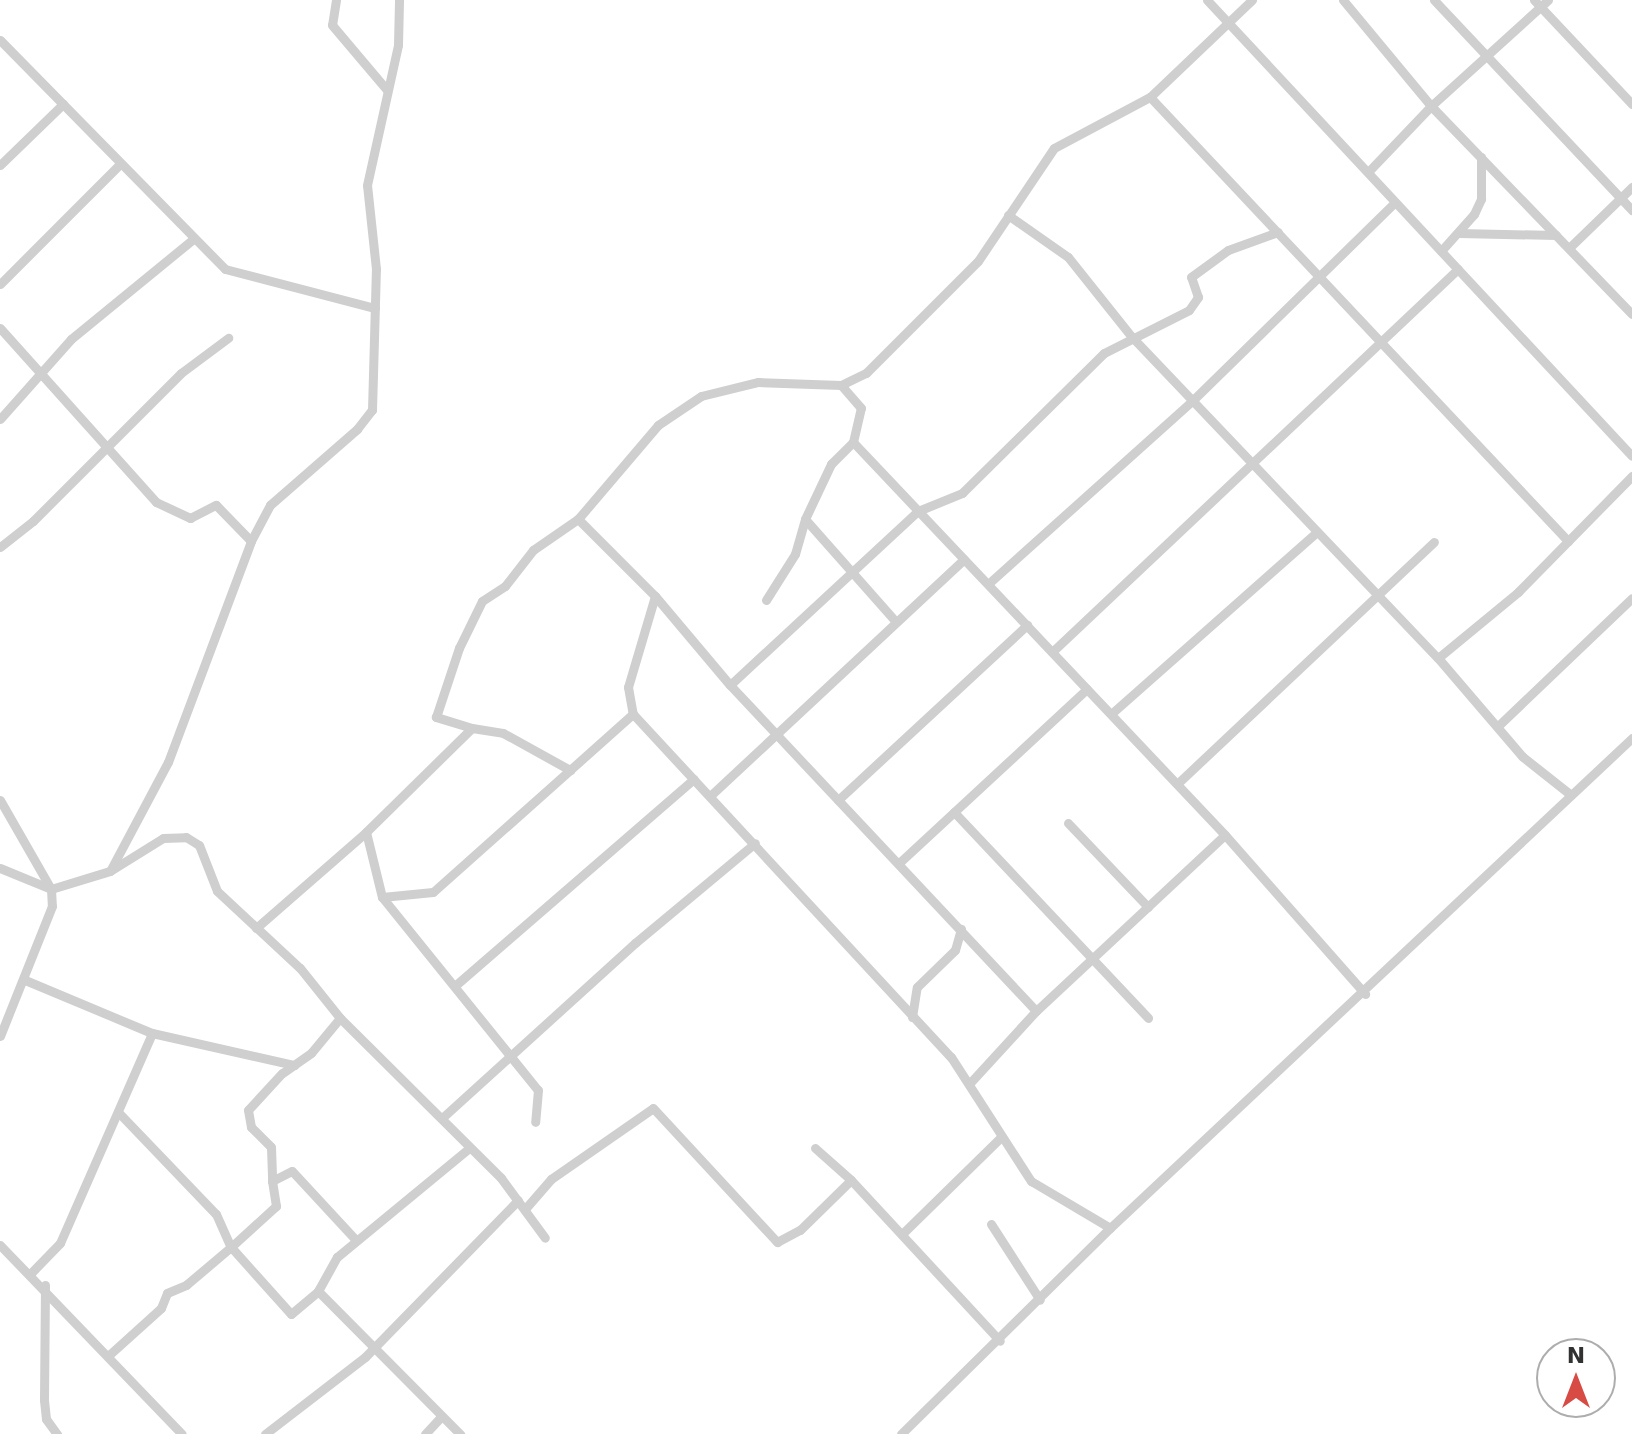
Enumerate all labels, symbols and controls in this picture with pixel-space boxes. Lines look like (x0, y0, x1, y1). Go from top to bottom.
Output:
north arrow (1536, 1338, 1616, 1418)
text: N (1567, 1343, 1585, 1368)

